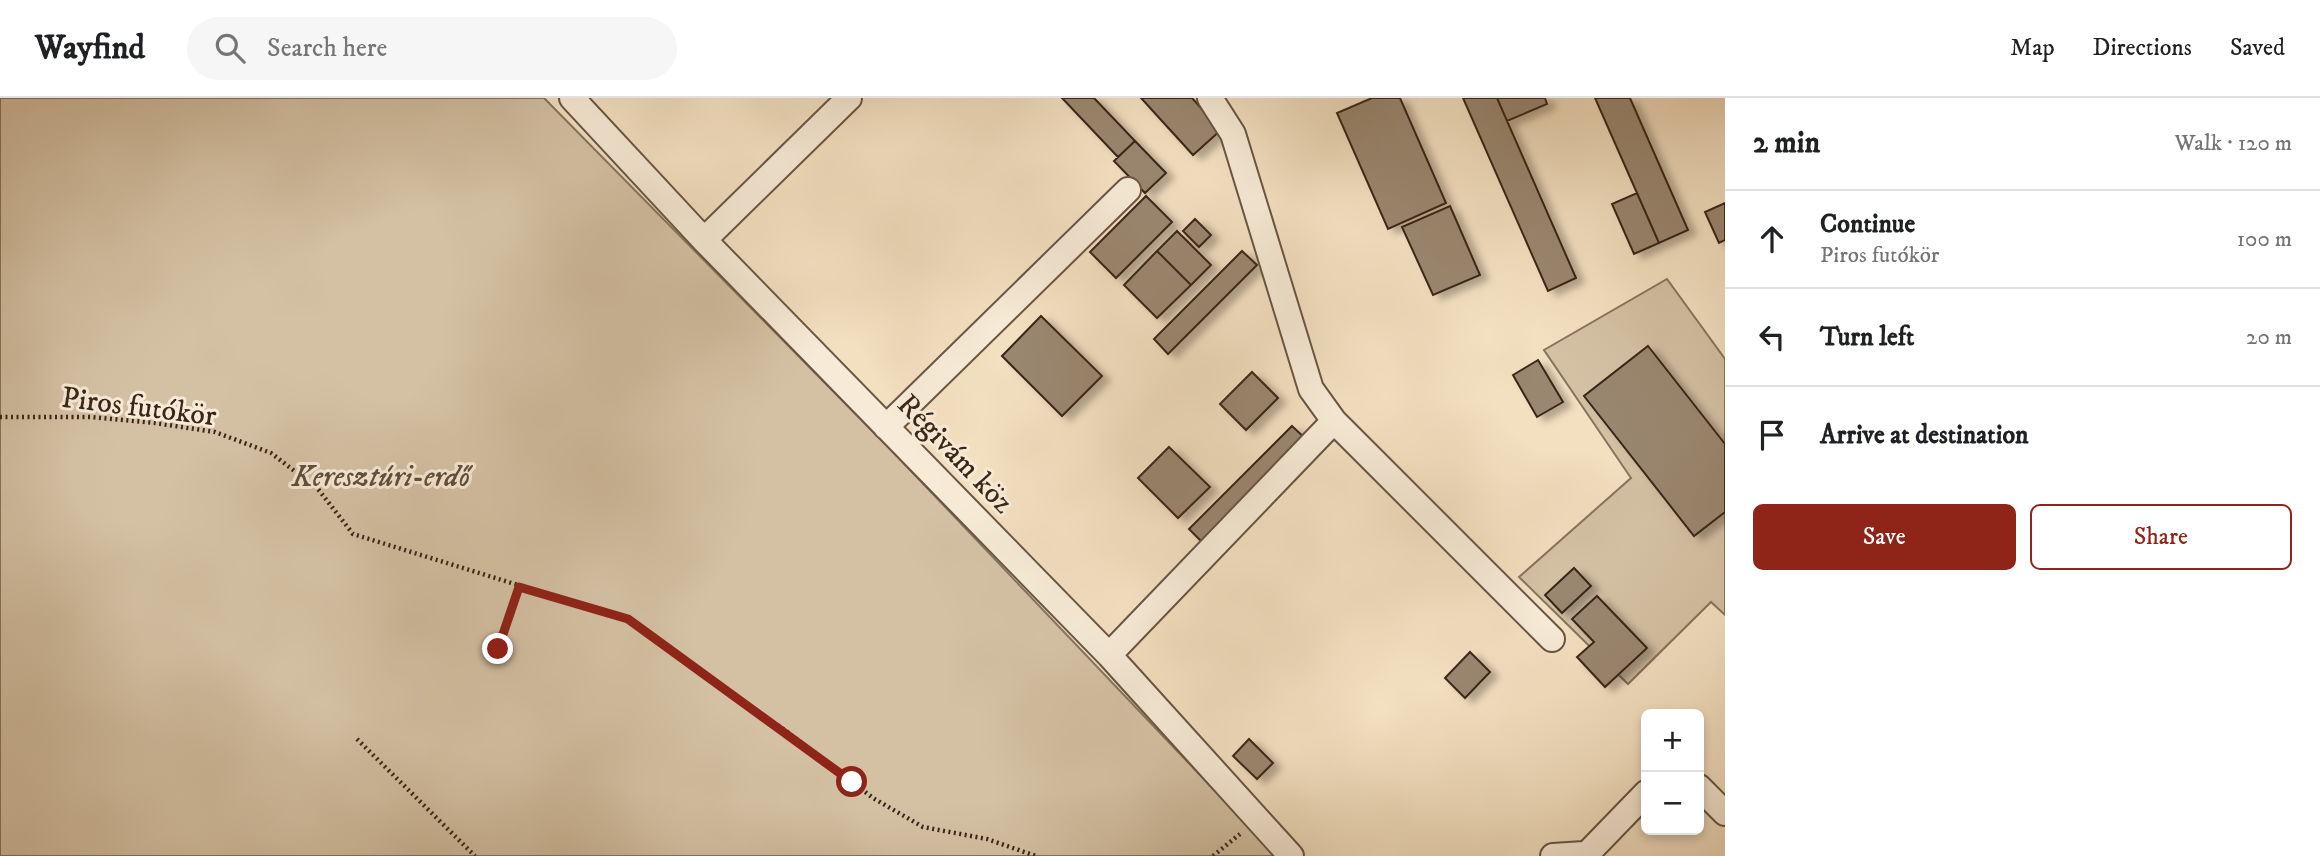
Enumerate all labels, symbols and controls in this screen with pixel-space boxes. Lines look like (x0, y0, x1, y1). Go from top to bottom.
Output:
search box (187, 17, 677, 80)
text: Wayfind (35, 28, 145, 69)
icon: search (211, 29, 249, 67)
text: Search here (267, 32, 387, 65)
text: Map (2010, 33, 2055, 63)
text: Directions (2093, 33, 2192, 63)
text: Saved (2230, 33, 2285, 63)
text: 2 min (1753, 125, 1820, 162)
text: Walk · 120 m (2174, 129, 2292, 158)
text: Continue (1820, 208, 1915, 241)
icon: ahead (1753, 220, 1791, 258)
text: 100 m (2237, 225, 2292, 254)
text: Piros futókör (1820, 241, 1939, 270)
icon: left (1753, 318, 1791, 356)
text: Turn left (1820, 321, 1914, 354)
text: 20 m (2246, 323, 2292, 352)
street label: Piros futókör (59, 380, 218, 435)
street label: Régivám köz (889, 387, 1021, 521)
icon: arrive (1753, 416, 1791, 454)
text: Arrive at destination (1820, 419, 2029, 452)
park label: Keresztúri-erdő (291, 459, 474, 496)
button: Save (1753, 504, 2016, 570)
button: Share (2030, 504, 2292, 570)
route end (482, 633, 513, 664)
map controls (1641, 709, 1704, 835)
button: + (1641, 709, 1704, 772)
route start (836, 766, 867, 797)
button: − (1641, 772, 1704, 835)

